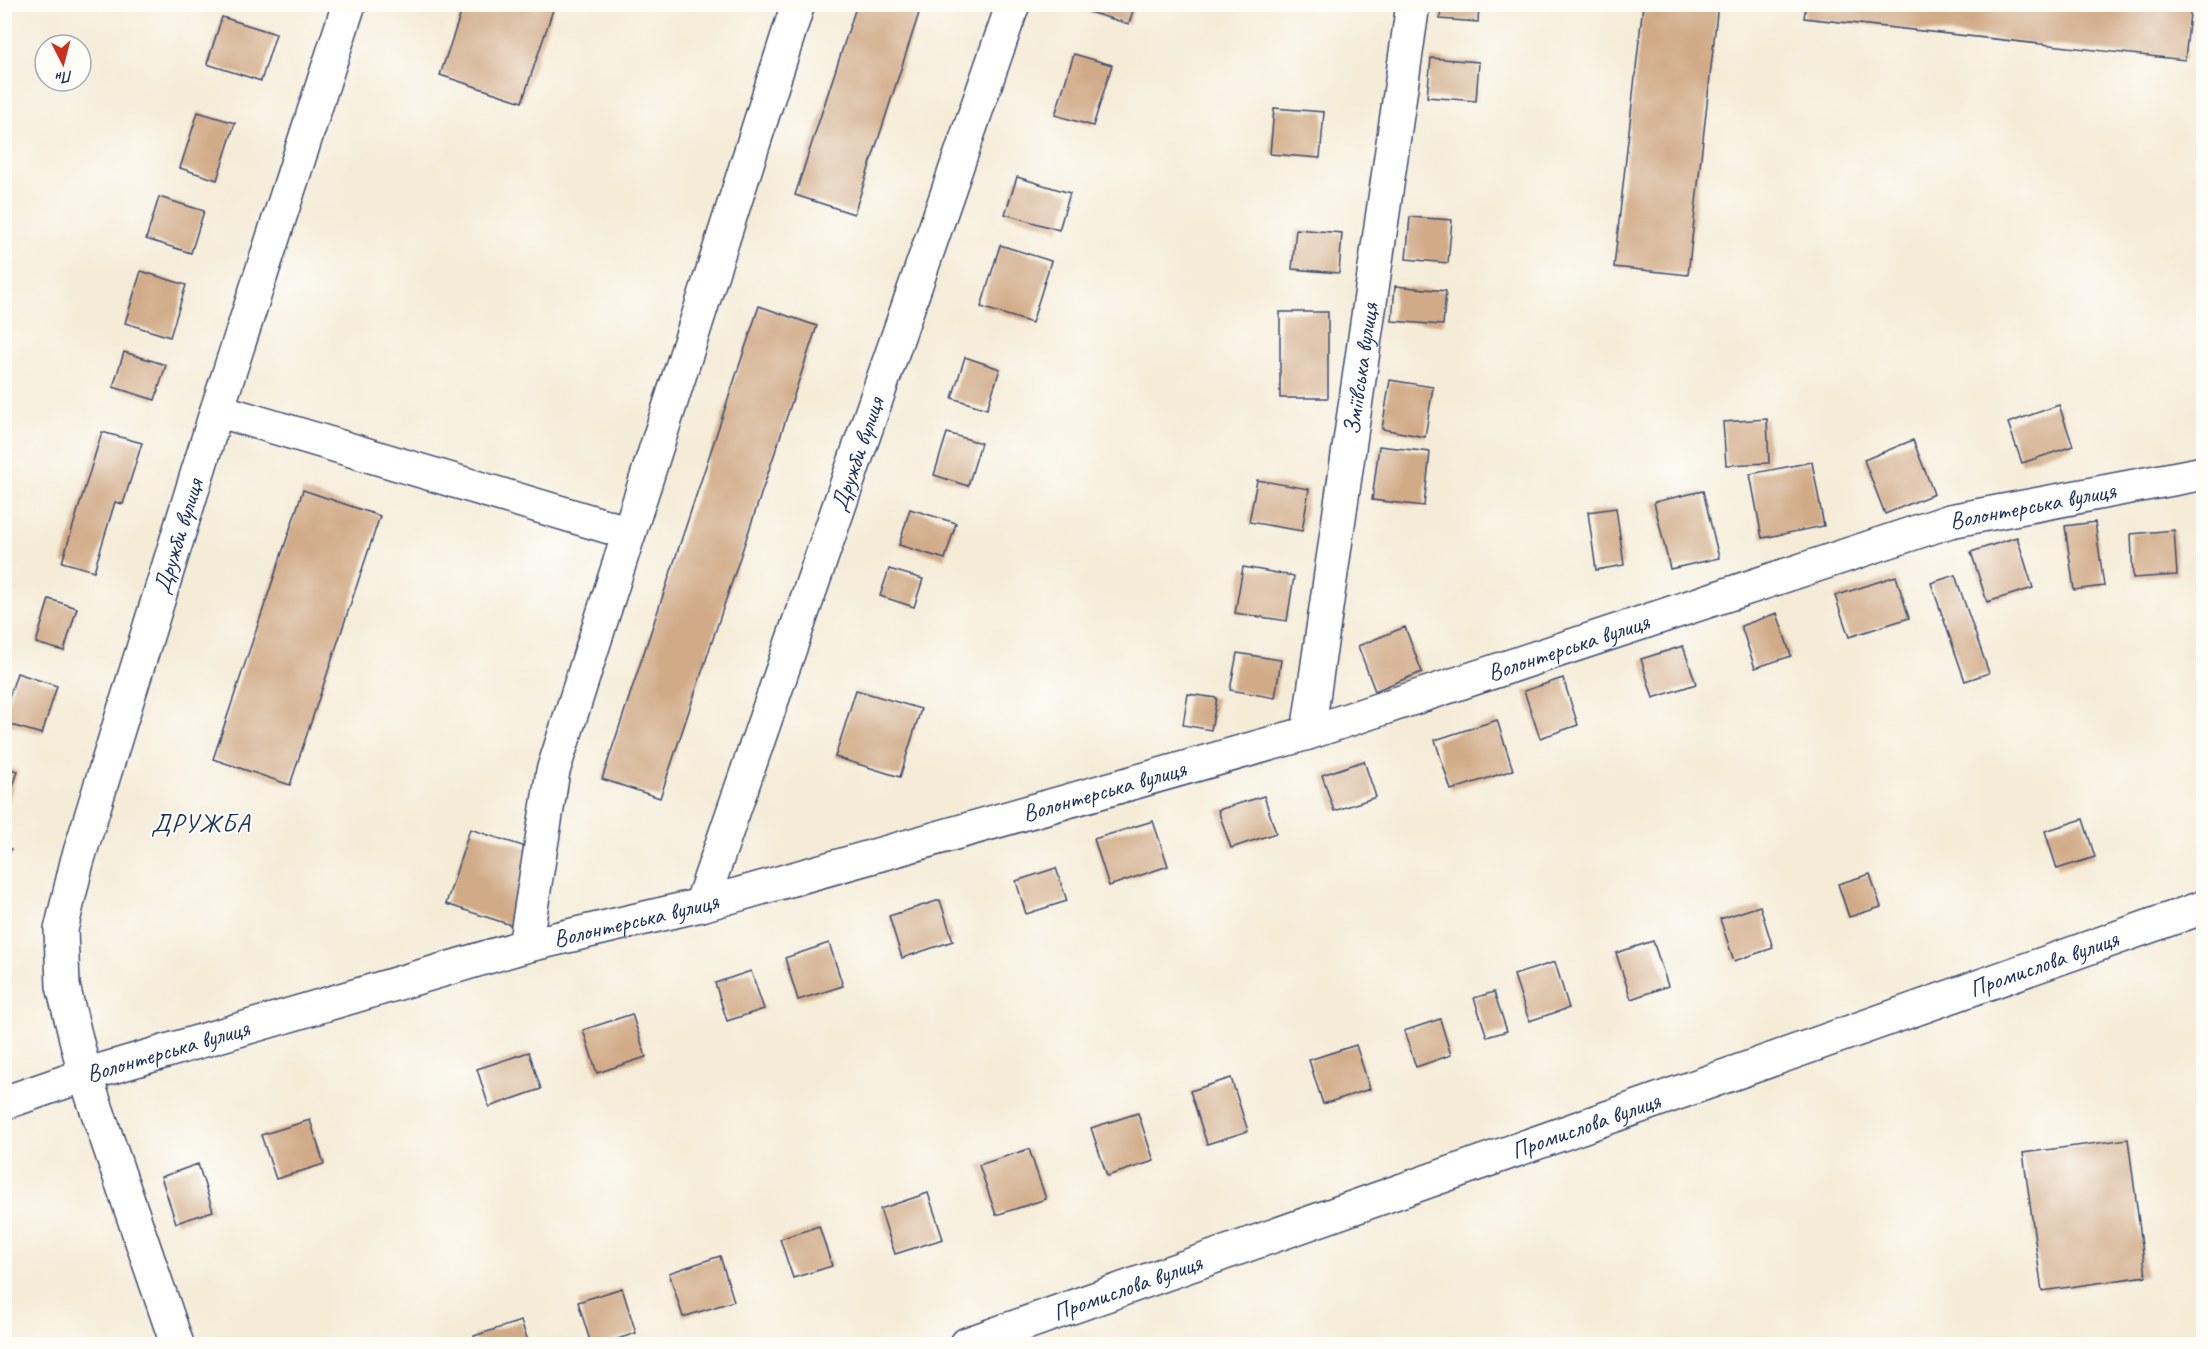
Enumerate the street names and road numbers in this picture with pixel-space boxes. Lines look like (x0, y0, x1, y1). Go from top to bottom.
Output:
street label: Зміївська вулиця (1336, 300, 1385, 437)
street label: Дружби вулиця (824, 392, 891, 515)
street label: Дружби вулиця (146, 474, 210, 597)
street label: Волонтерська вулиця (1947, 475, 2119, 536)
street label: Волонтерська вулиця (1484, 606, 1654, 688)
street label: Волонтерська вулиця (1019, 753, 1191, 828)
street label: Волонтерська вулиця (550, 885, 723, 954)
street label: Промислова вулиця (1965, 923, 2124, 1004)
street label: Волонтерська вулиця (83, 1012, 254, 1089)
street label: Промислова вулиця (1507, 1085, 1665, 1166)
street label: Промислова вулиця (1049, 1247, 1207, 1328)

